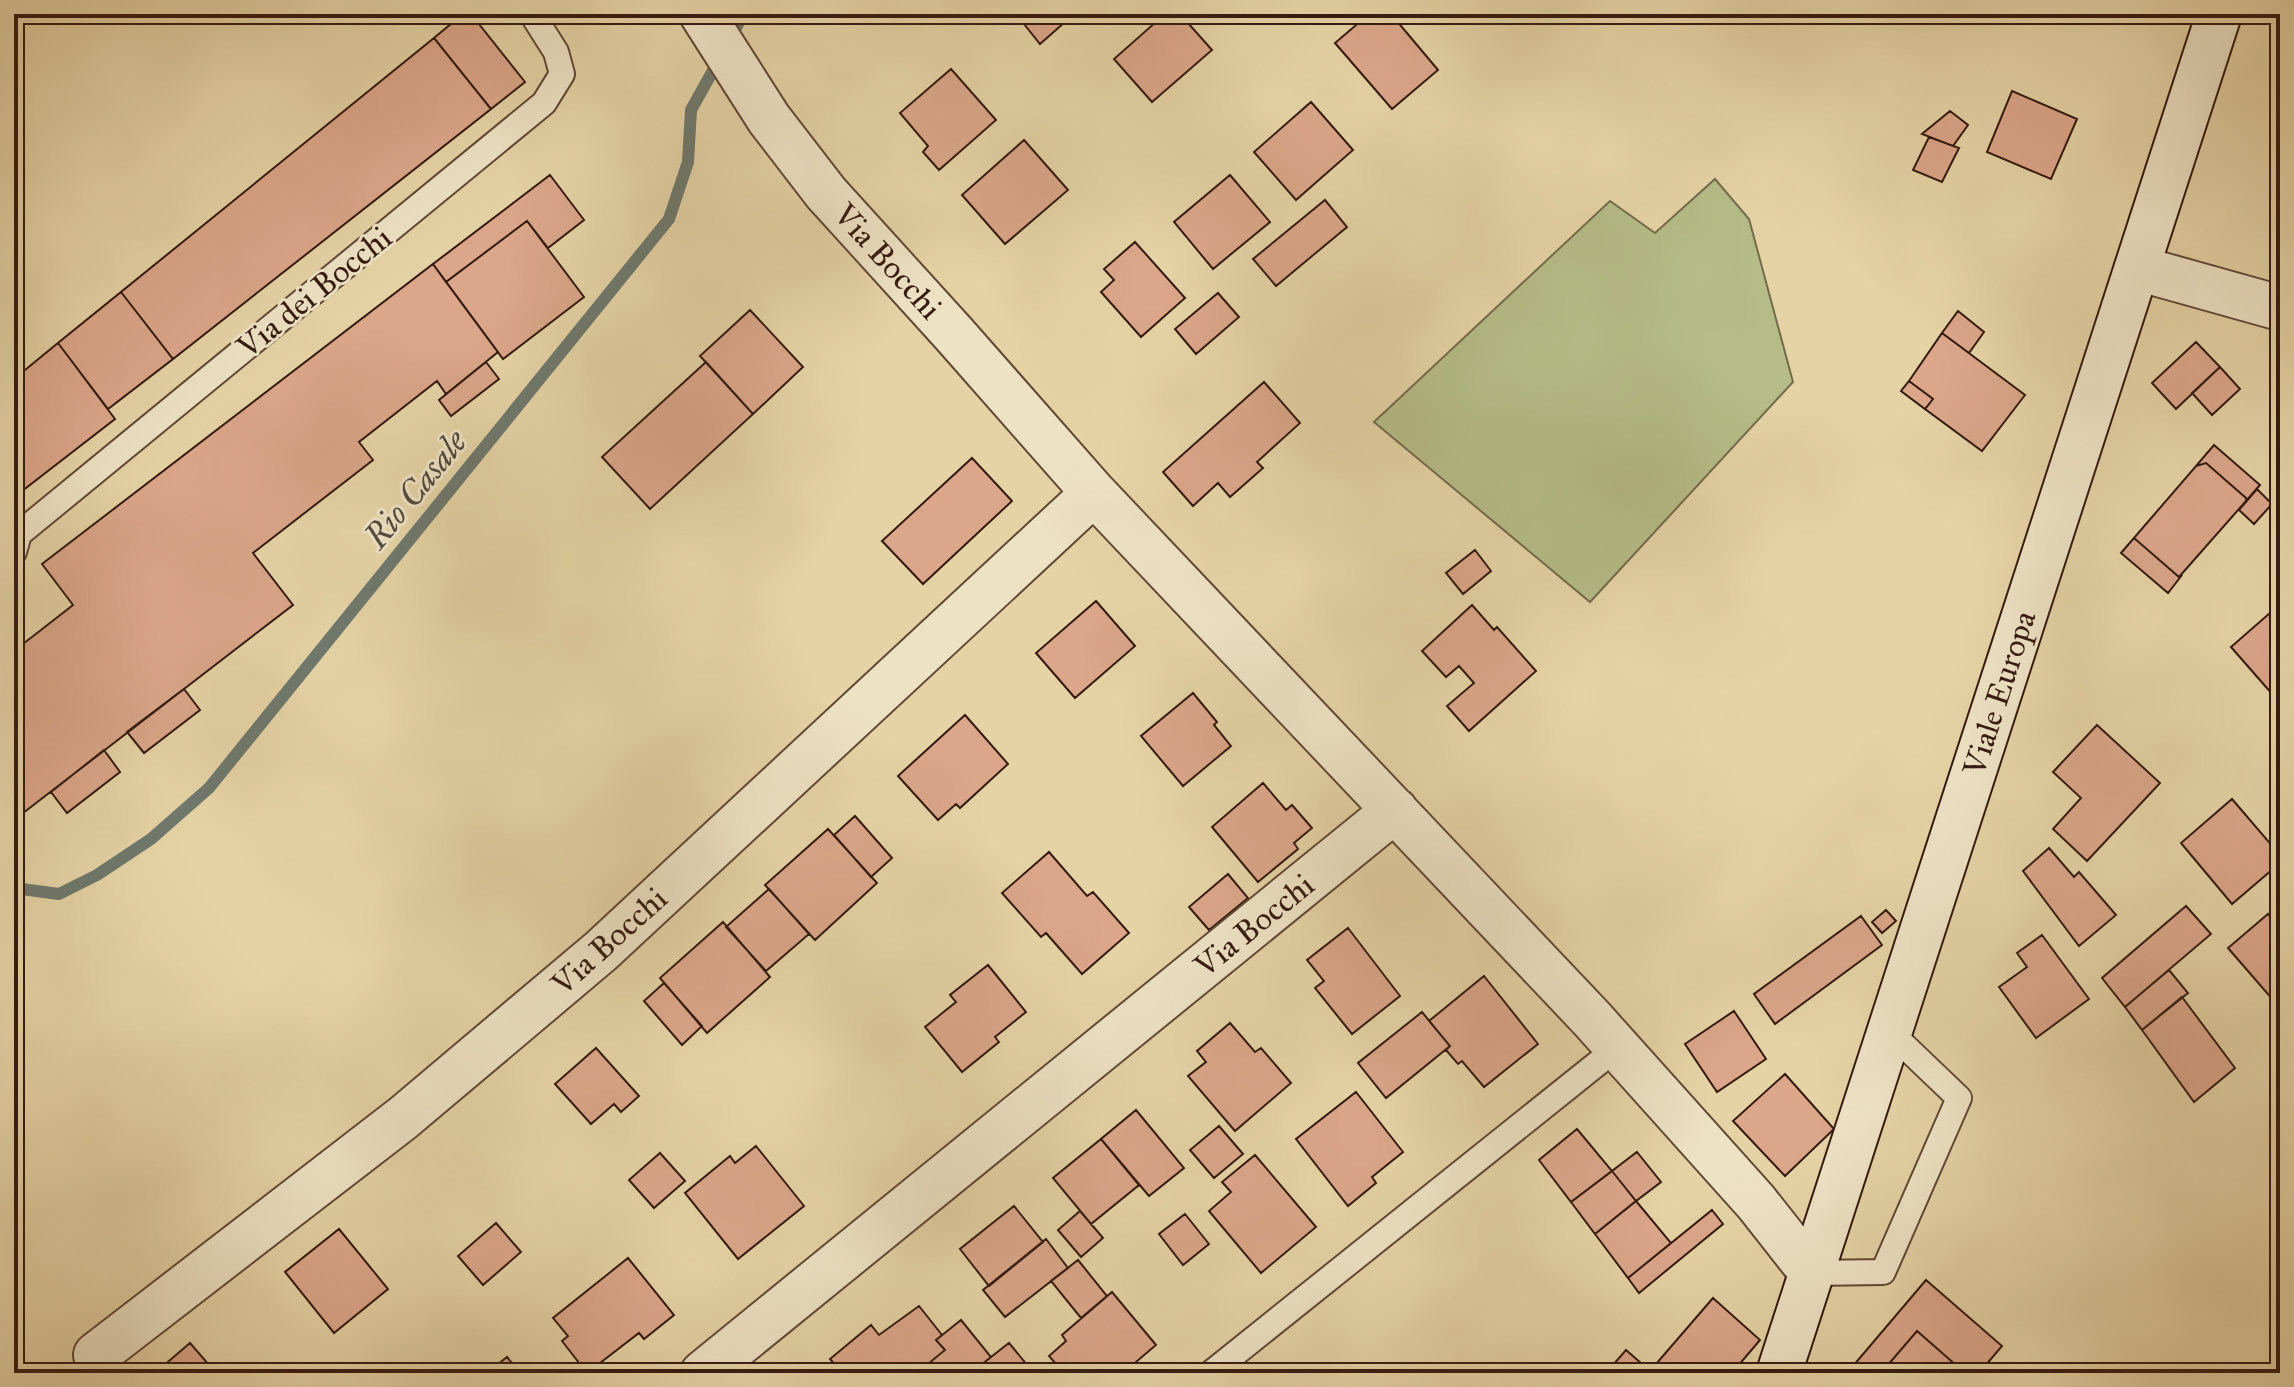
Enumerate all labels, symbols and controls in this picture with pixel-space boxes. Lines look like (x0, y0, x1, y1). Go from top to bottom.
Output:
street label: Via Bocchi (825, 195, 950, 328)
street label: Via dei Bocchi (228, 218, 400, 367)
water label: Rio Casale (355, 421, 476, 557)
street label: Viale Europa (1954, 605, 2045, 781)
street label: Via Bocchi (1186, 865, 1322, 986)
street label: Via Bocchi (543, 879, 676, 1004)

